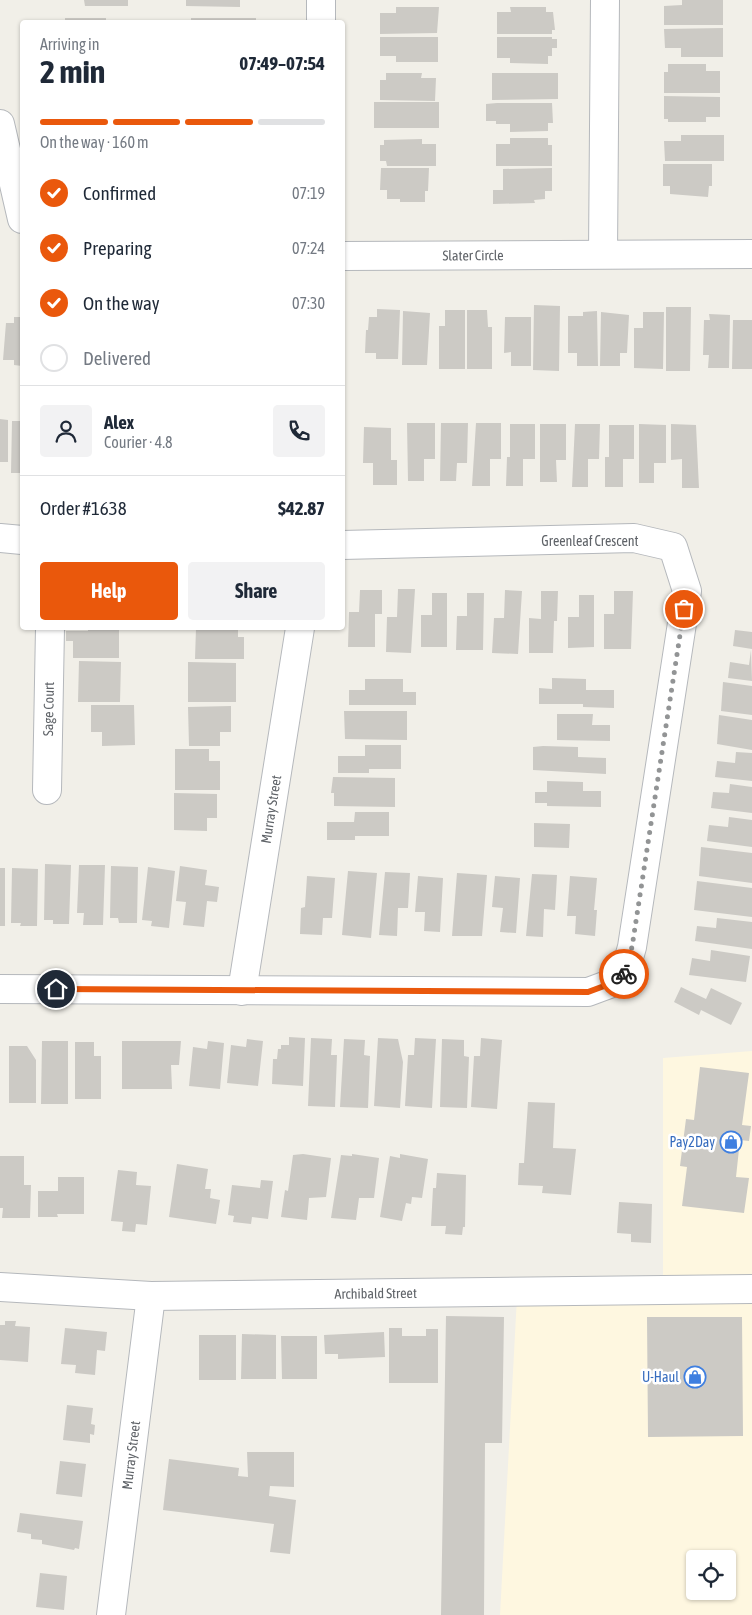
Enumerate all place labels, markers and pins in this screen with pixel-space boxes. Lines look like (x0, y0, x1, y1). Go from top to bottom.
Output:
pin (663, 588, 705, 630)
pin (35, 968, 77, 1010)
shop icon: Pay2Day (719, 1130, 743, 1154)
place label: Pay2Day (669, 1134, 715, 1150)
shop icon: U-Haul (683, 1365, 707, 1389)
place label: U-Haul (642, 1369, 679, 1385)

